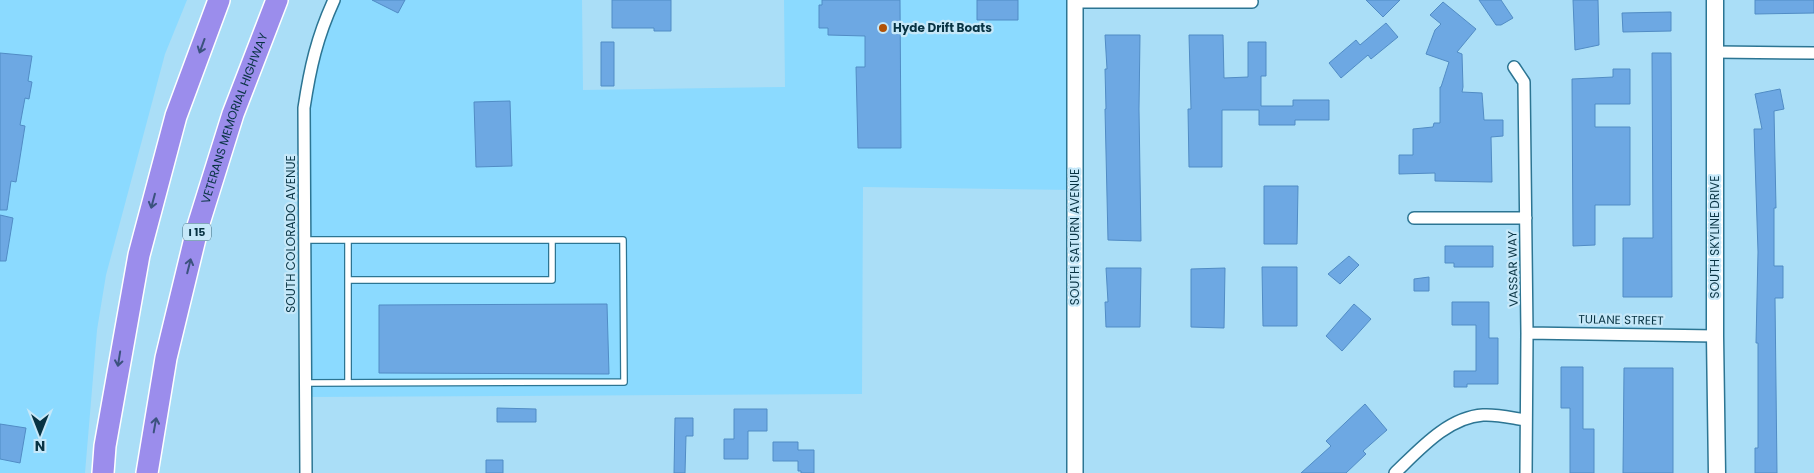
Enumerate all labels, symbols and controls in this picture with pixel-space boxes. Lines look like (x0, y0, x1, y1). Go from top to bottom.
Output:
place label: Hyde Drift Boats (893, 19, 992, 36)
marker: Hyde Drift Boats (877, 22, 889, 34)
street label: VETERANS MEMORIAL HIGHWAY (196, 30, 271, 206)
one-way arrow (197, 37, 206, 53)
street label: SOUTH COLORADO AVENUE (282, 155, 299, 313)
street label: SOUTH SATURN AVENUE (1066, 169, 1083, 305)
street label: SOUTH SKYLINE DRIVE (1706, 176, 1723, 298)
one-way arrow (148, 192, 158, 208)
road number: I 15 (183, 223, 211, 240)
street label: VASSAR WAY (1503, 231, 1522, 307)
one-way arrow (184, 259, 194, 275)
street label: TULANE STREET (1578, 310, 1664, 329)
one-way arrow (114, 351, 124, 367)
north arrow (15, 408, 65, 458)
one-way arrow (150, 417, 160, 433)
text: N (35, 436, 45, 456)

